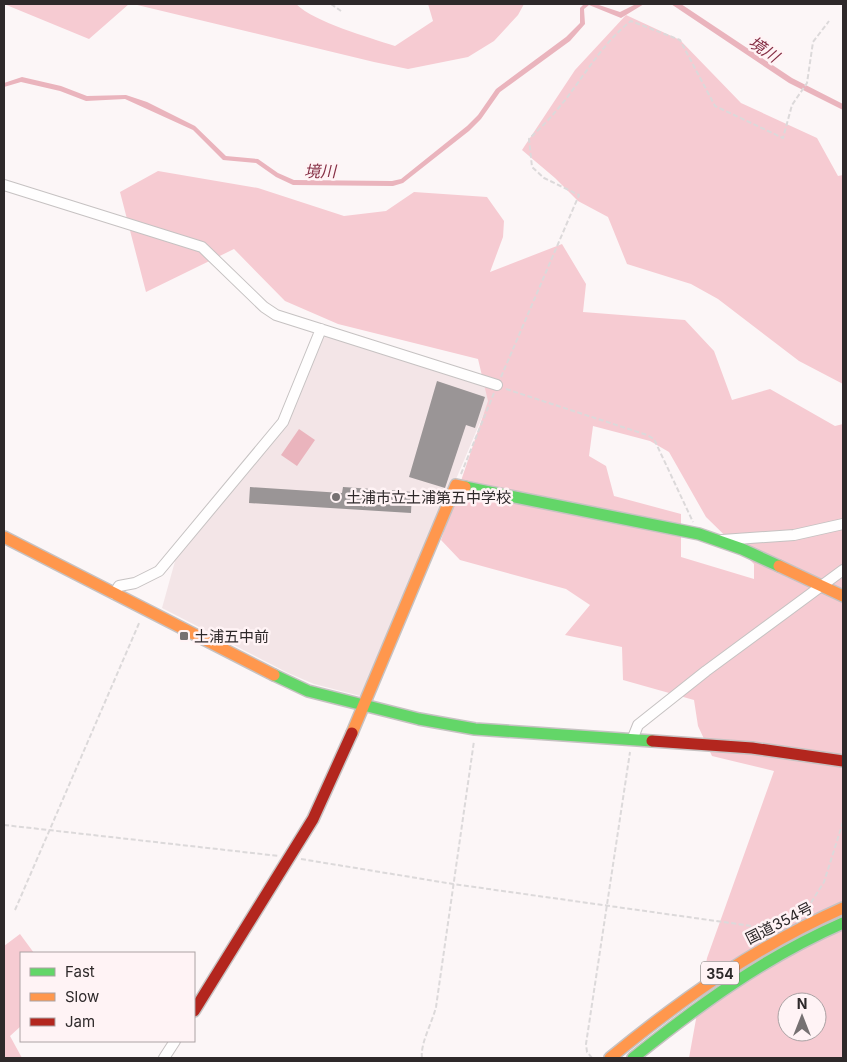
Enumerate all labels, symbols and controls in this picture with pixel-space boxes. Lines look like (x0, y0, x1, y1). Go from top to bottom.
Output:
water label: 境川 (745, 32, 785, 67)
water label: 境川 (304, 161, 338, 181)
place label: 土浦市立土浦第五中学校 (346, 488, 511, 507)
marker: 土浦市立土浦第五中学校 (330, 491, 342, 503)
place label: 土浦五中前 (194, 627, 269, 646)
marker: 土浦五中前 (178, 630, 190, 642)
street label: 国道354号 (742, 898, 816, 948)
legend (20, 952, 195, 1042)
road number: 354 (701, 961, 739, 984)
text: Fast (65, 962, 95, 981)
text: Slow (65, 987, 99, 1006)
north arrow (777, 992, 827, 1042)
text: N (797, 995, 807, 1012)
text: Jam (65, 1012, 95, 1031)

